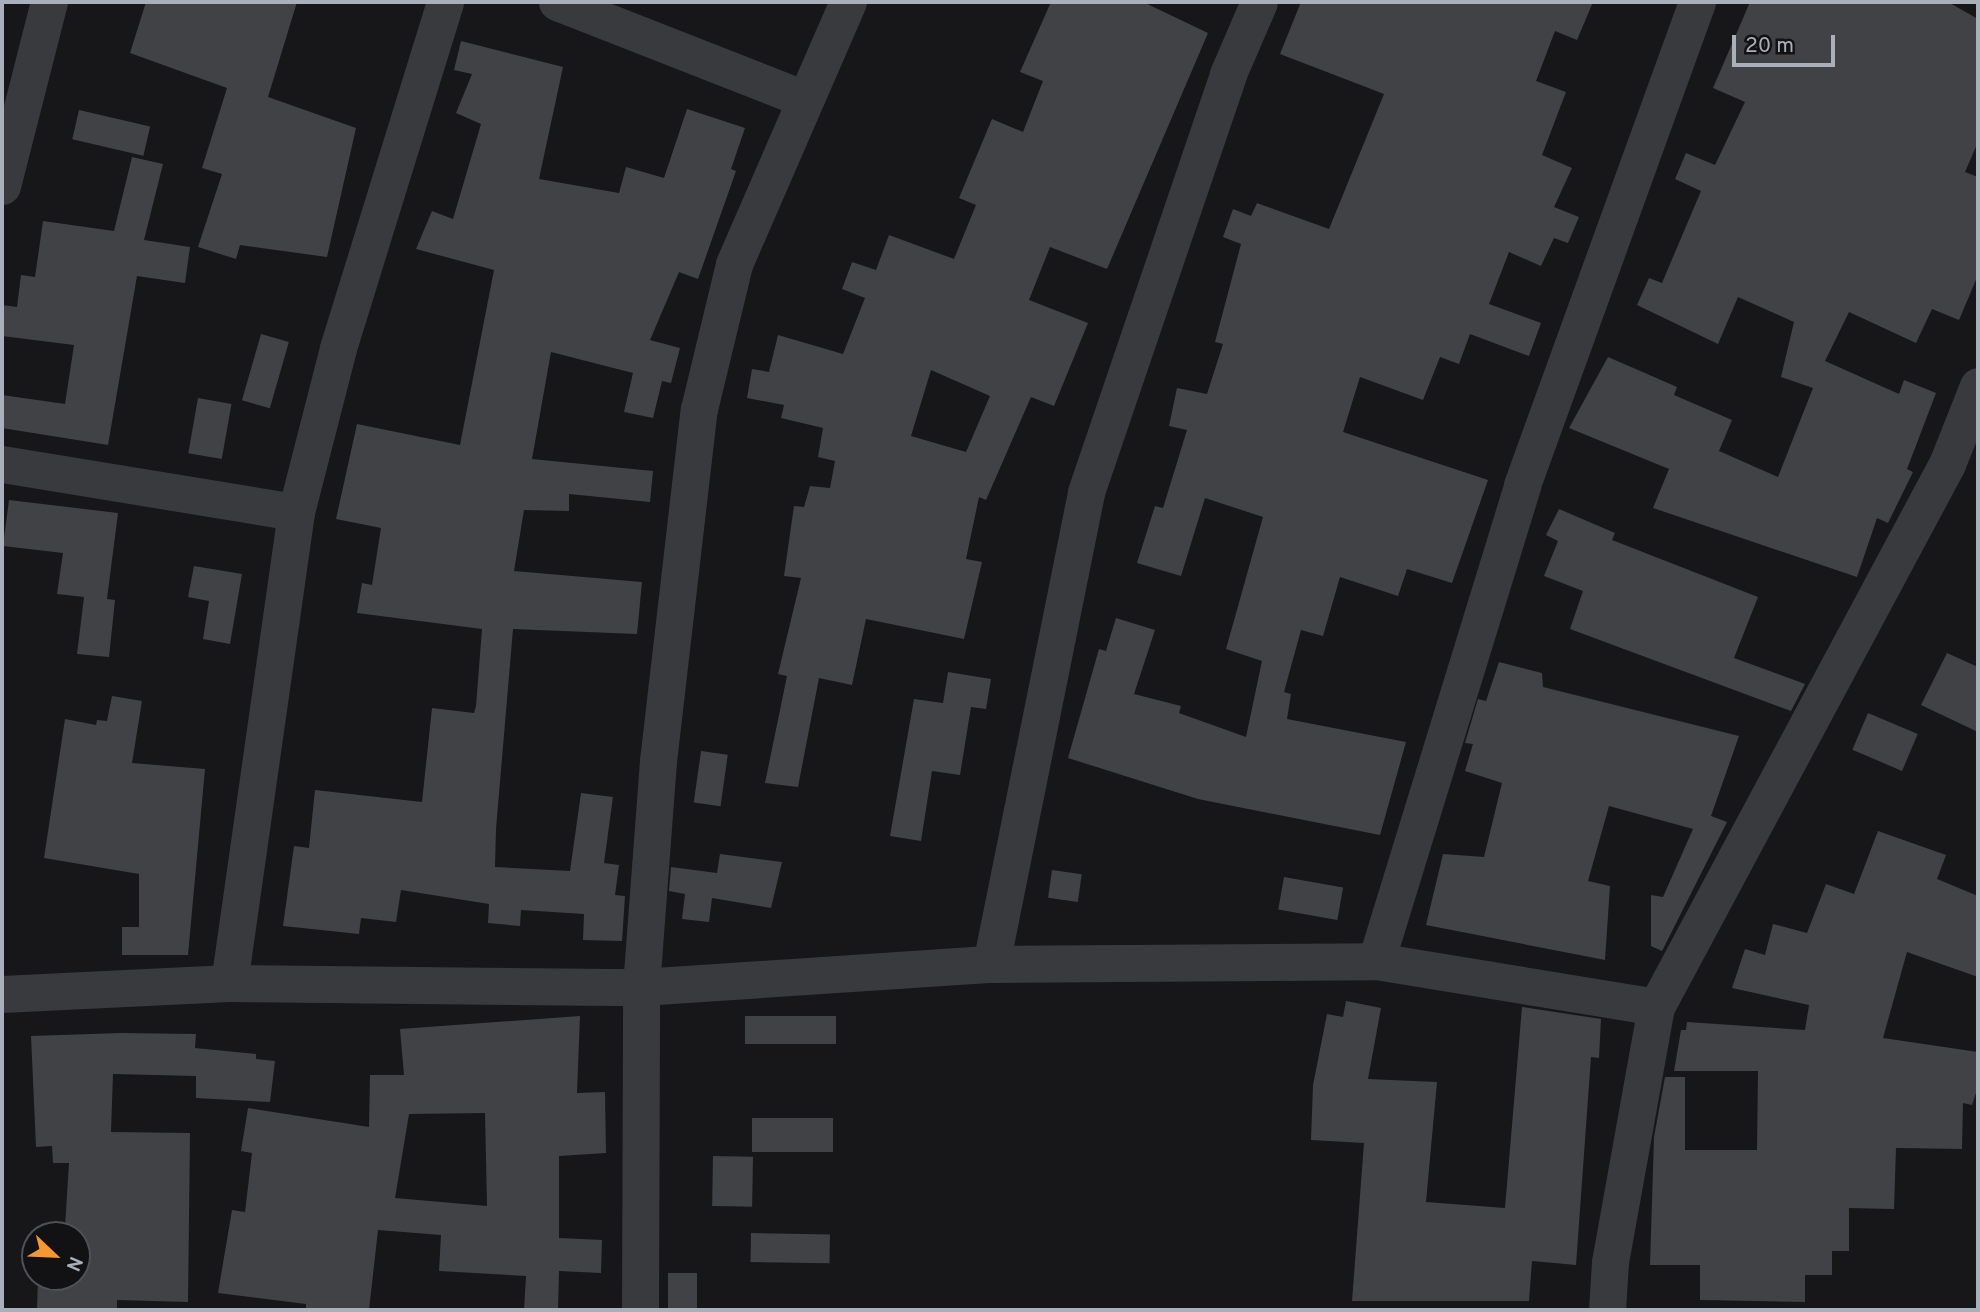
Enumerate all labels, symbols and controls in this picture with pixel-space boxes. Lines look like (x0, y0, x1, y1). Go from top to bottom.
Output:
scale bar (1735, 21, 1838, 65)
text: 20 m (1745, 33, 1794, 60)
north arrow (21, 1221, 91, 1291)
text: N (60, 1252, 87, 1274)

